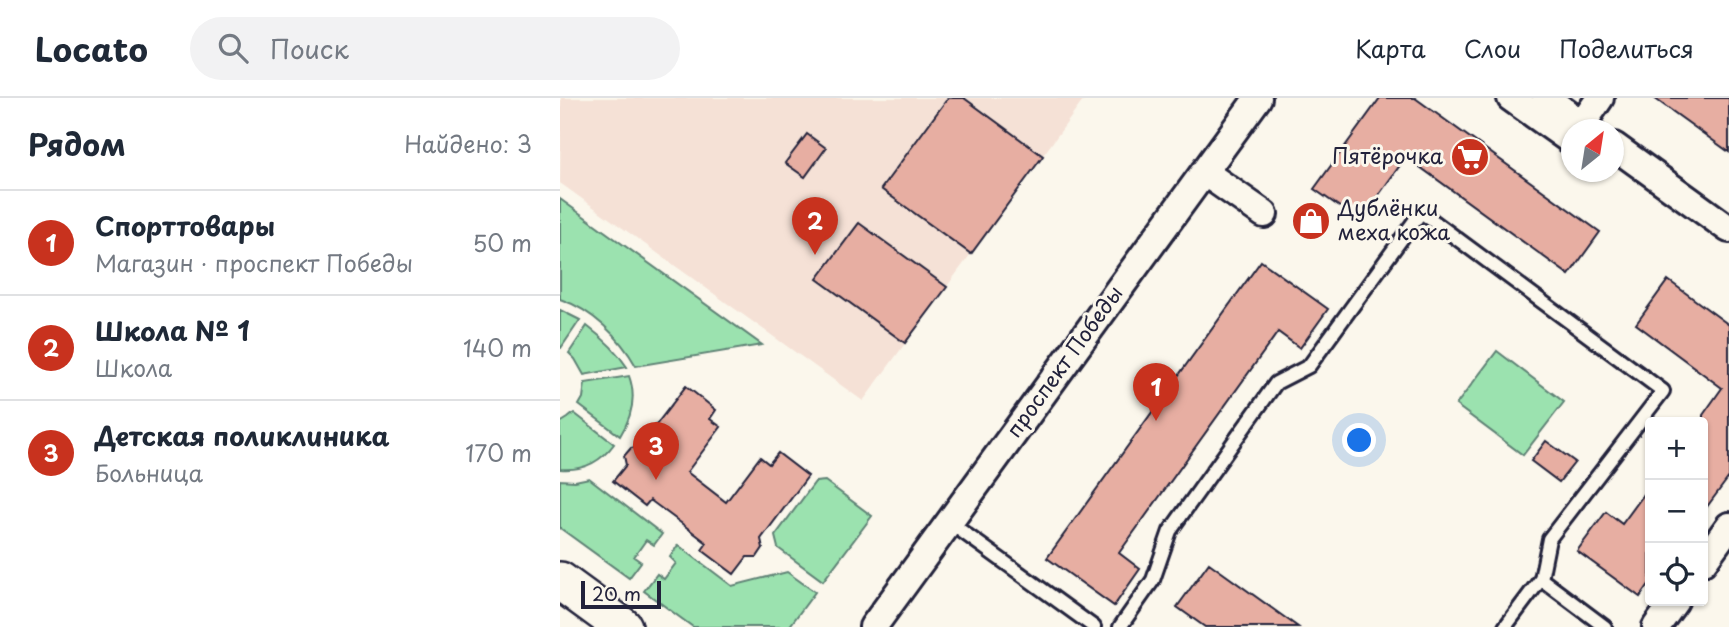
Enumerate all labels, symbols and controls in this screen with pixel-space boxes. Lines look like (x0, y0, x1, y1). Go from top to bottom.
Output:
search box (190, 17, 680, 80)
text: Locato (35, 23, 148, 73)
icon: search (214, 29, 252, 67)
text: Поиск (270, 29, 349, 68)
text: Карта (1355, 30, 1426, 66)
text: Слои (1464, 30, 1521, 66)
text: Поделиться (1559, 30, 1694, 66)
north arrow (1561, 119, 1624, 182)
text: Рядом (28, 121, 126, 166)
text: Найдено: 3 (404, 126, 532, 161)
supermarket icon: Пятёрочка (1449, 136, 1491, 178)
place label: Пятёрочка (1332, 139, 1444, 171)
place label: Дублёнки меха кожа (1337, 191, 1450, 247)
pin: 2 (792, 197, 838, 255)
shop icon: Дублёнки меха кожа (1290, 200, 1332, 242)
text: Спорттовары (95, 206, 275, 245)
text: 1 (46, 225, 57, 260)
text: 50 m (472, 225, 532, 260)
text: Магазин · проспект Победы (95, 245, 413, 280)
street label: проспект Победы (997, 278, 1130, 443)
text: Школа № 1 (95, 311, 250, 350)
text: 2 (43, 330, 59, 365)
text: 140 m (463, 330, 532, 365)
text: Школа (95, 350, 172, 385)
pin: 1 (1133, 363, 1179, 421)
text: Детская поликлиника (95, 416, 390, 455)
map controls (1645, 417, 1708, 606)
button: + (1645, 417, 1708, 480)
pin: 3 (633, 422, 679, 480)
your location (1342, 423, 1376, 457)
text: 3 (43, 435, 59, 470)
text: 170 m (465, 435, 532, 470)
text: Больница (95, 455, 203, 490)
button: − (1645, 480, 1708, 543)
button: locate (1645, 543, 1708, 606)
scale bar (581, 578, 662, 610)
text: 20 m (592, 579, 641, 607)

